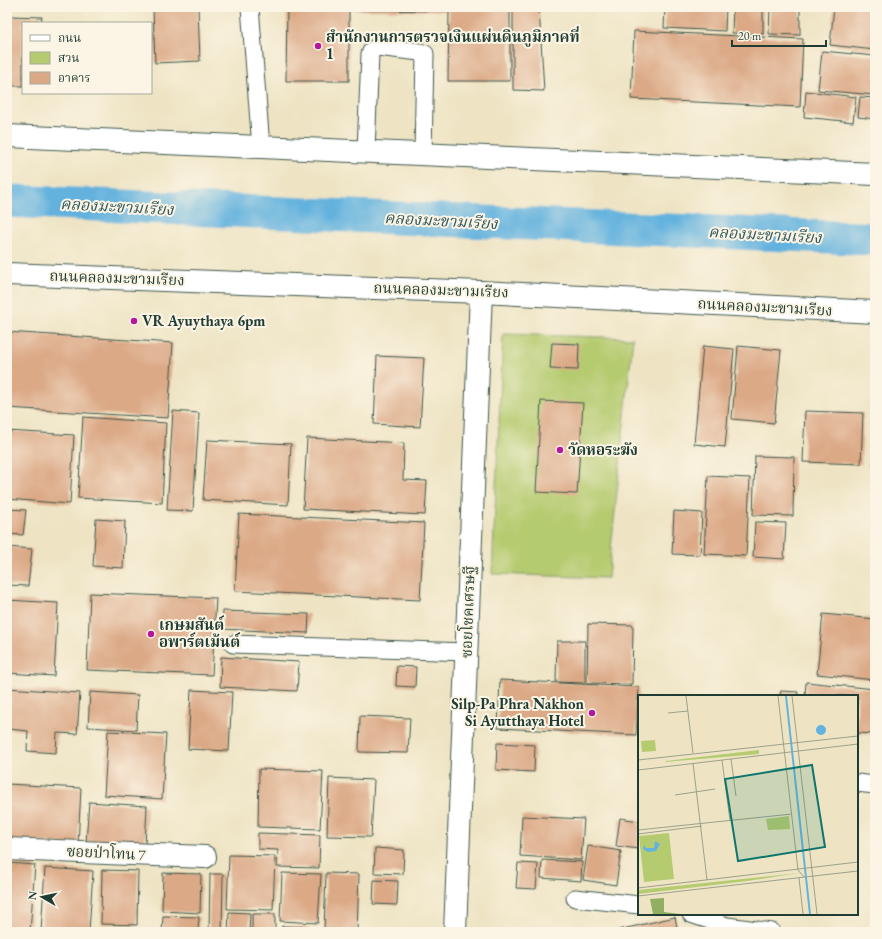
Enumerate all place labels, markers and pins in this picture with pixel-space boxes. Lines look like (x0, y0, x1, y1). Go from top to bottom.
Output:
place label: สำนักงานการตรวจเงินแผ่นดินภูมิภาคที่ 1 (326, 26, 580, 63)
marker: สำนักงานการตรวจเงินแผ่นดินภูมิภาคที่ 1 (313, 41, 323, 51)
place label: VR Ayuythaya 6pm (142, 311, 265, 330)
marker: VR Ayuythaya 6pm (129, 316, 139, 326)
place label: วัดหอระฆัง (568, 440, 638, 459)
marker: วัดหอระฆัง (555, 445, 565, 455)
place label: เกษมสันต์ อพาร์ตเม้นต์ (159, 615, 241, 651)
marker: เกษมสันต์ อพาร์ตเม้นต์ (146, 629, 156, 639)
place label: Silp-Pa Phra Nakhon Si Ayutthaya Hotel (451, 694, 585, 730)
marker: Silp-Pa Phra Nakhon Si Ayutthaya Hotel (587, 708, 597, 718)

